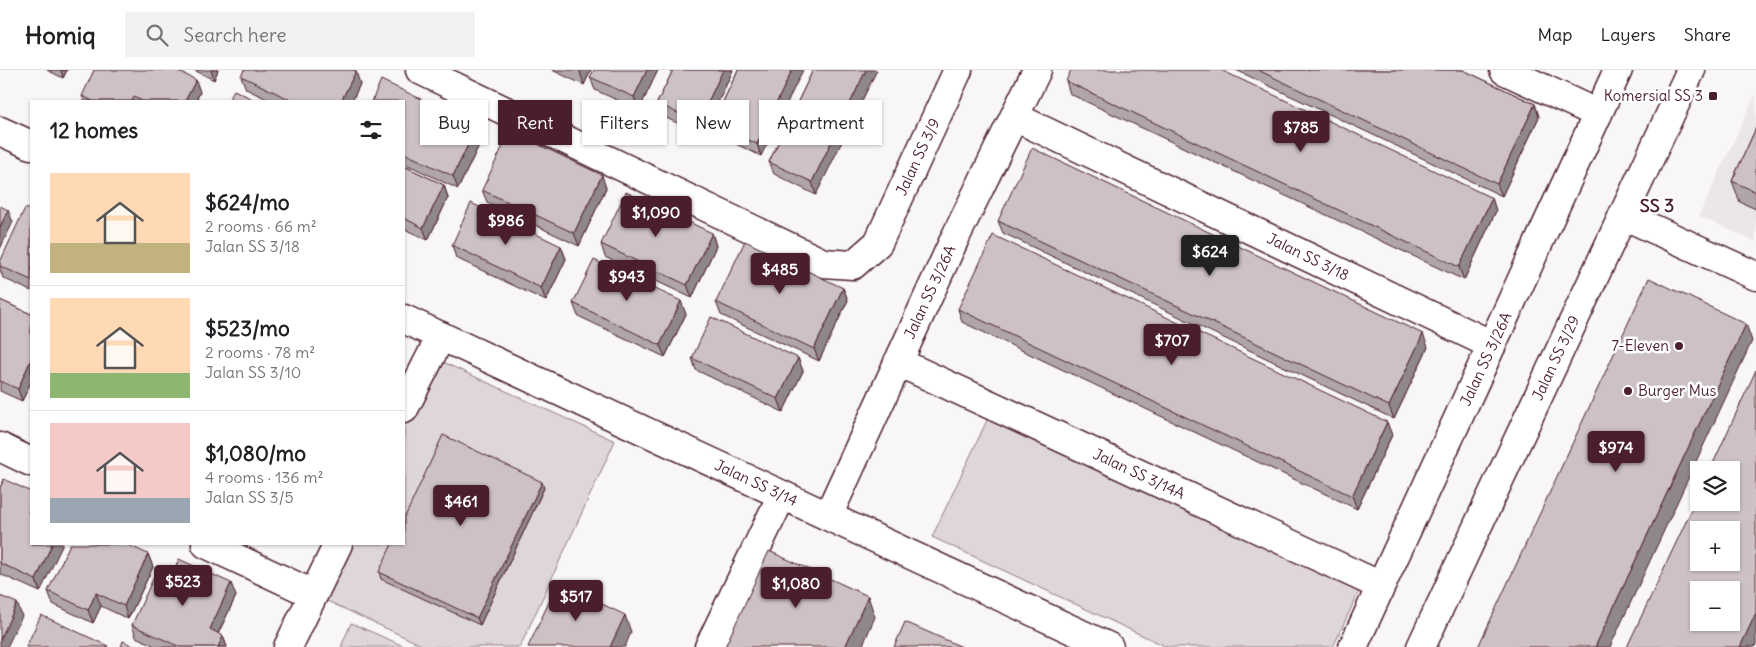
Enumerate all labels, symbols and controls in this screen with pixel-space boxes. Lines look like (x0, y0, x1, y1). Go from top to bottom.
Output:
search box (125, 12, 475, 57)
text: Homiq (25, 20, 95, 50)
icon: search (143, 21, 171, 49)
text: Search here (183, 23, 286, 47)
text: Map (1537, 23, 1572, 46)
text: Layers (1600, 23, 1656, 46)
text: Share (1684, 23, 1731, 46)
place label: Komersial SS 3 (1604, 86, 1703, 105)
marker: Komersial SS 3 (1707, 90, 1719, 102)
chip: Buy (420, 100, 488, 145)
chip: Rent (498, 100, 572, 145)
chip: Filters (582, 100, 667, 145)
chip: New (677, 100, 749, 145)
chip: Apartment (759, 100, 882, 145)
pin: $785 (1271, 111, 1331, 153)
street label: Jalan SS 3/9 (891, 115, 944, 199)
icon: filters (357, 116, 385, 144)
text: 12 homes (50, 117, 138, 144)
text: $785 (1283, 117, 1319, 137)
text: $624/mo (205, 189, 290, 216)
icon: home (90, 193, 150, 253)
district label: SS 3 (1640, 194, 1674, 217)
pin: $1,090 (615, 196, 697, 238)
text: $1,090 (632, 202, 680, 222)
pin: $986 (476, 204, 536, 246)
text: $986 (488, 210, 524, 230)
text: 2 rooms · 66 m² (205, 216, 317, 236)
street label: Jalan SS 3/18 (1264, 228, 1352, 285)
pin: $624 (1180, 234, 1240, 277)
text: Jalan SS 3/18 (205, 236, 300, 256)
text: $624 (1192, 241, 1228, 261)
street label: Jalan SS 3/26A (900, 242, 960, 342)
pin: $485 (750, 252, 810, 295)
text: $485 (762, 259, 798, 279)
pin: $943 (597, 260, 657, 302)
text: $943 (609, 266, 645, 286)
street label: Jalan SS 3/26A (1456, 309, 1516, 409)
street label: Jalan SS 3/29 (1528, 312, 1583, 403)
text: $523/mo (205, 315, 290, 342)
icon: home (90, 318, 150, 378)
pin: $707 (1142, 324, 1202, 366)
text: $707 (1155, 330, 1189, 350)
place label: 7-Eleven (1611, 336, 1669, 355)
marker: 7-Eleven (1673, 340, 1685, 352)
text: 2 rooms · 78 m² (205, 342, 315, 362)
text: Jalan SS 3/10 (205, 362, 301, 382)
place label: Burger Mus (1638, 381, 1717, 400)
marker: Burger Mus (1622, 385, 1634, 397)
pin: $974 (1586, 430, 1646, 473)
text: $974 (1599, 437, 1633, 457)
text: $1,080/mo (205, 440, 306, 467)
icon: home (90, 443, 150, 503)
street label: Jalan SS 3/14A (1090, 444, 1188, 503)
street label: Jalan SS 3/14 (712, 455, 801, 510)
map controls (1690, 461, 1740, 631)
button: layers (1690, 461, 1740, 511)
text: 4 rooms · 136 m² (205, 467, 323, 487)
pin: $461 (431, 484, 491, 527)
text: Jalan SS 3/5 (205, 487, 294, 507)
text: $461 (444, 491, 478, 511)
button: + (1690, 521, 1740, 571)
pin: $523 (153, 564, 213, 607)
pin: $1,080 (755, 566, 837, 609)
text: $523 (165, 571, 201, 591)
text: $1,080 (772, 573, 820, 593)
pin: $517 (546, 580, 606, 622)
button: − (1690, 581, 1740, 631)
text: $517 (560, 586, 592, 606)

